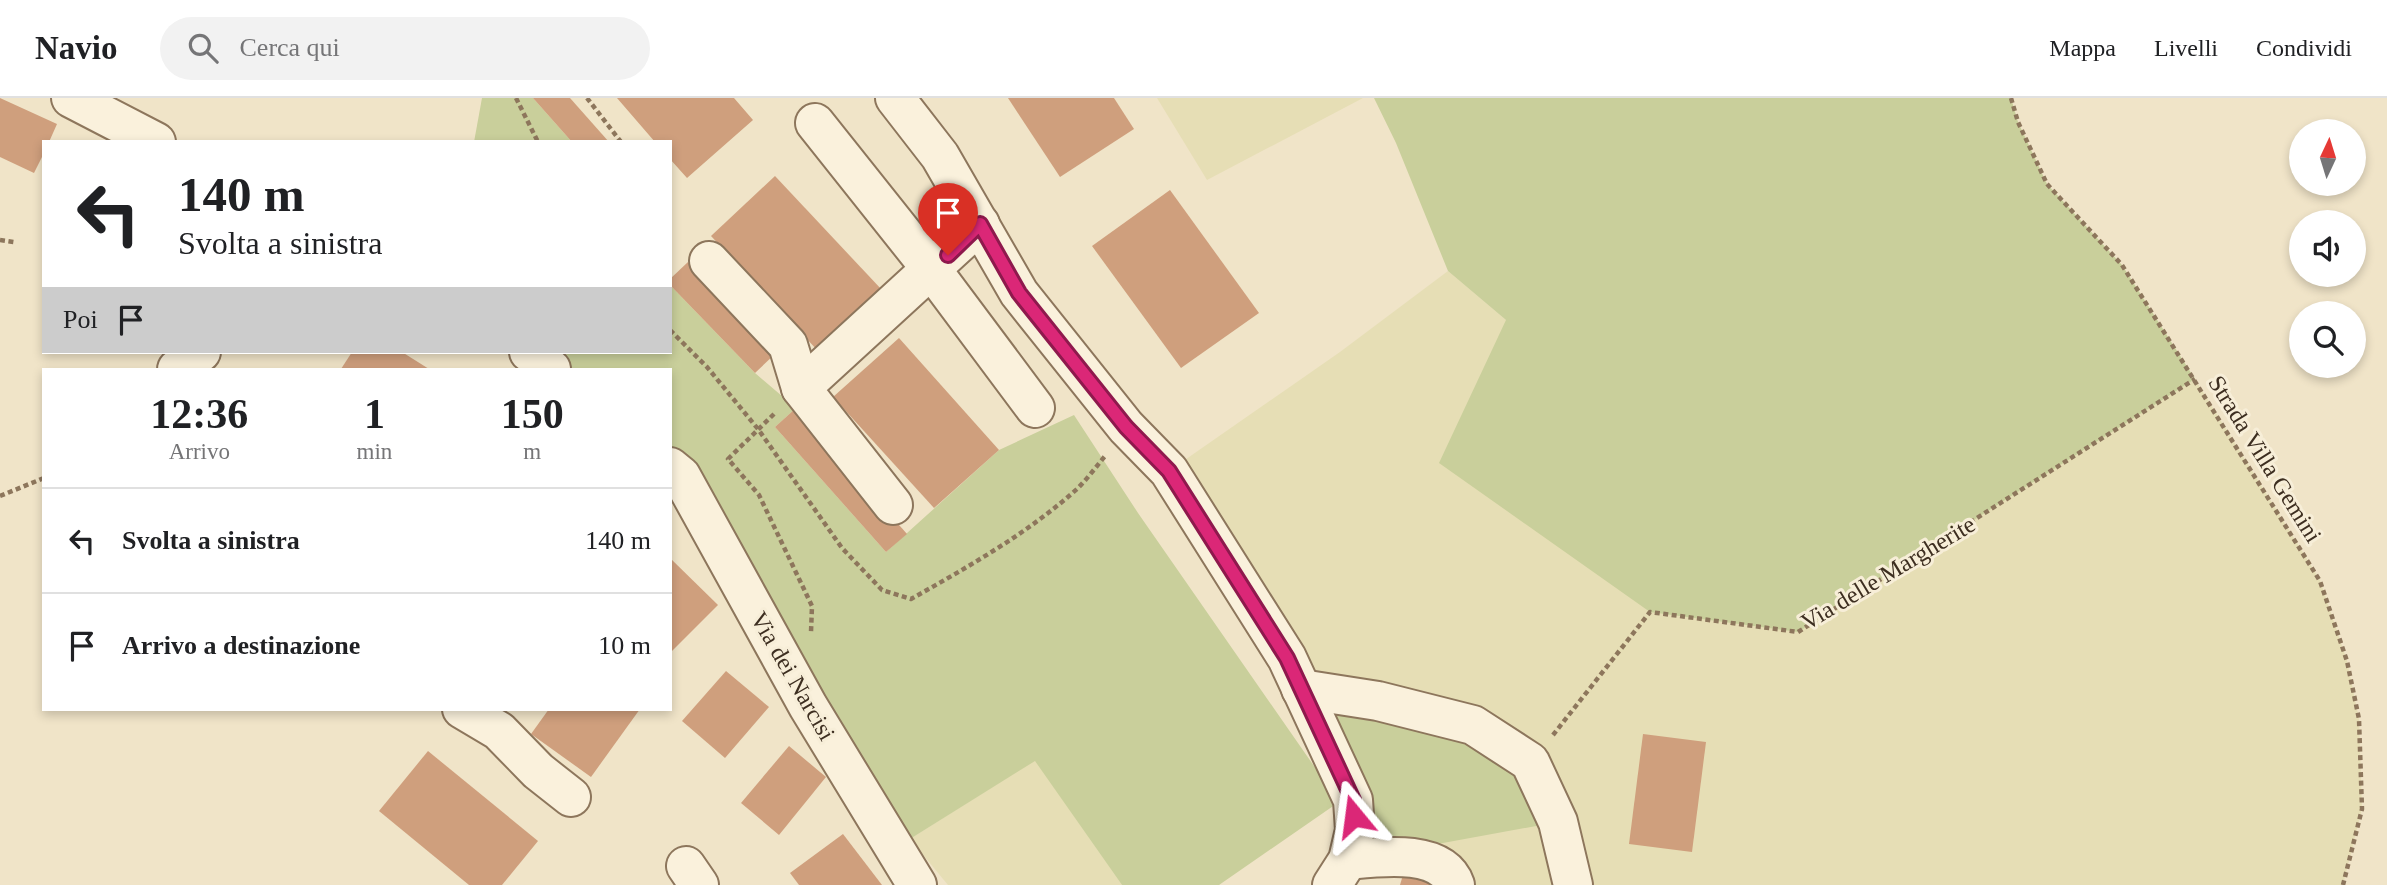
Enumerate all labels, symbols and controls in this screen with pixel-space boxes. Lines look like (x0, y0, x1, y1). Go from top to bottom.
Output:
search box (160, 17, 650, 80)
icon: search (184, 29, 222, 67)
text: Navio (35, 30, 118, 66)
text: Cerca qui (240, 33, 340, 62)
text: Mappa (2049, 35, 2116, 61)
text: Livelli (2154, 35, 2218, 61)
text: Condividi (2256, 35, 2352, 61)
north arrow (2289, 119, 2366, 196)
map controls (2289, 119, 2366, 378)
text: 140 m (178, 167, 305, 222)
icon: left (63, 168, 154, 259)
pin (918, 183, 978, 255)
icon: arrive (929, 194, 967, 232)
button: sound (2289, 210, 2366, 287)
text: Svolta a sinistra (178, 225, 382, 261)
icon: arrive (112, 301, 150, 339)
button: search (2289, 301, 2366, 378)
text: Poi (63, 305, 98, 334)
street label: Strada Villa Gemini (2203, 371, 2327, 547)
text: 12:36 (150, 391, 248, 437)
text: 1 (364, 391, 385, 437)
text: 150 (501, 391, 564, 437)
text: Arrivo (169, 439, 230, 464)
text: min (357, 439, 392, 464)
text: m (523, 439, 541, 464)
street label: Via delle Margherite (1796, 511, 1980, 635)
icon: left (63, 522, 101, 560)
text: Svolta a sinistra (122, 526, 300, 555)
text: 140 m (585, 526, 651, 555)
street label: Via dei Narcisi (746, 607, 840, 745)
icon: arrive (63, 627, 101, 665)
text: Arrivo a destinazione (122, 631, 360, 660)
text: 10 m (598, 631, 651, 660)
position arrow (1317, 779, 1391, 853)

